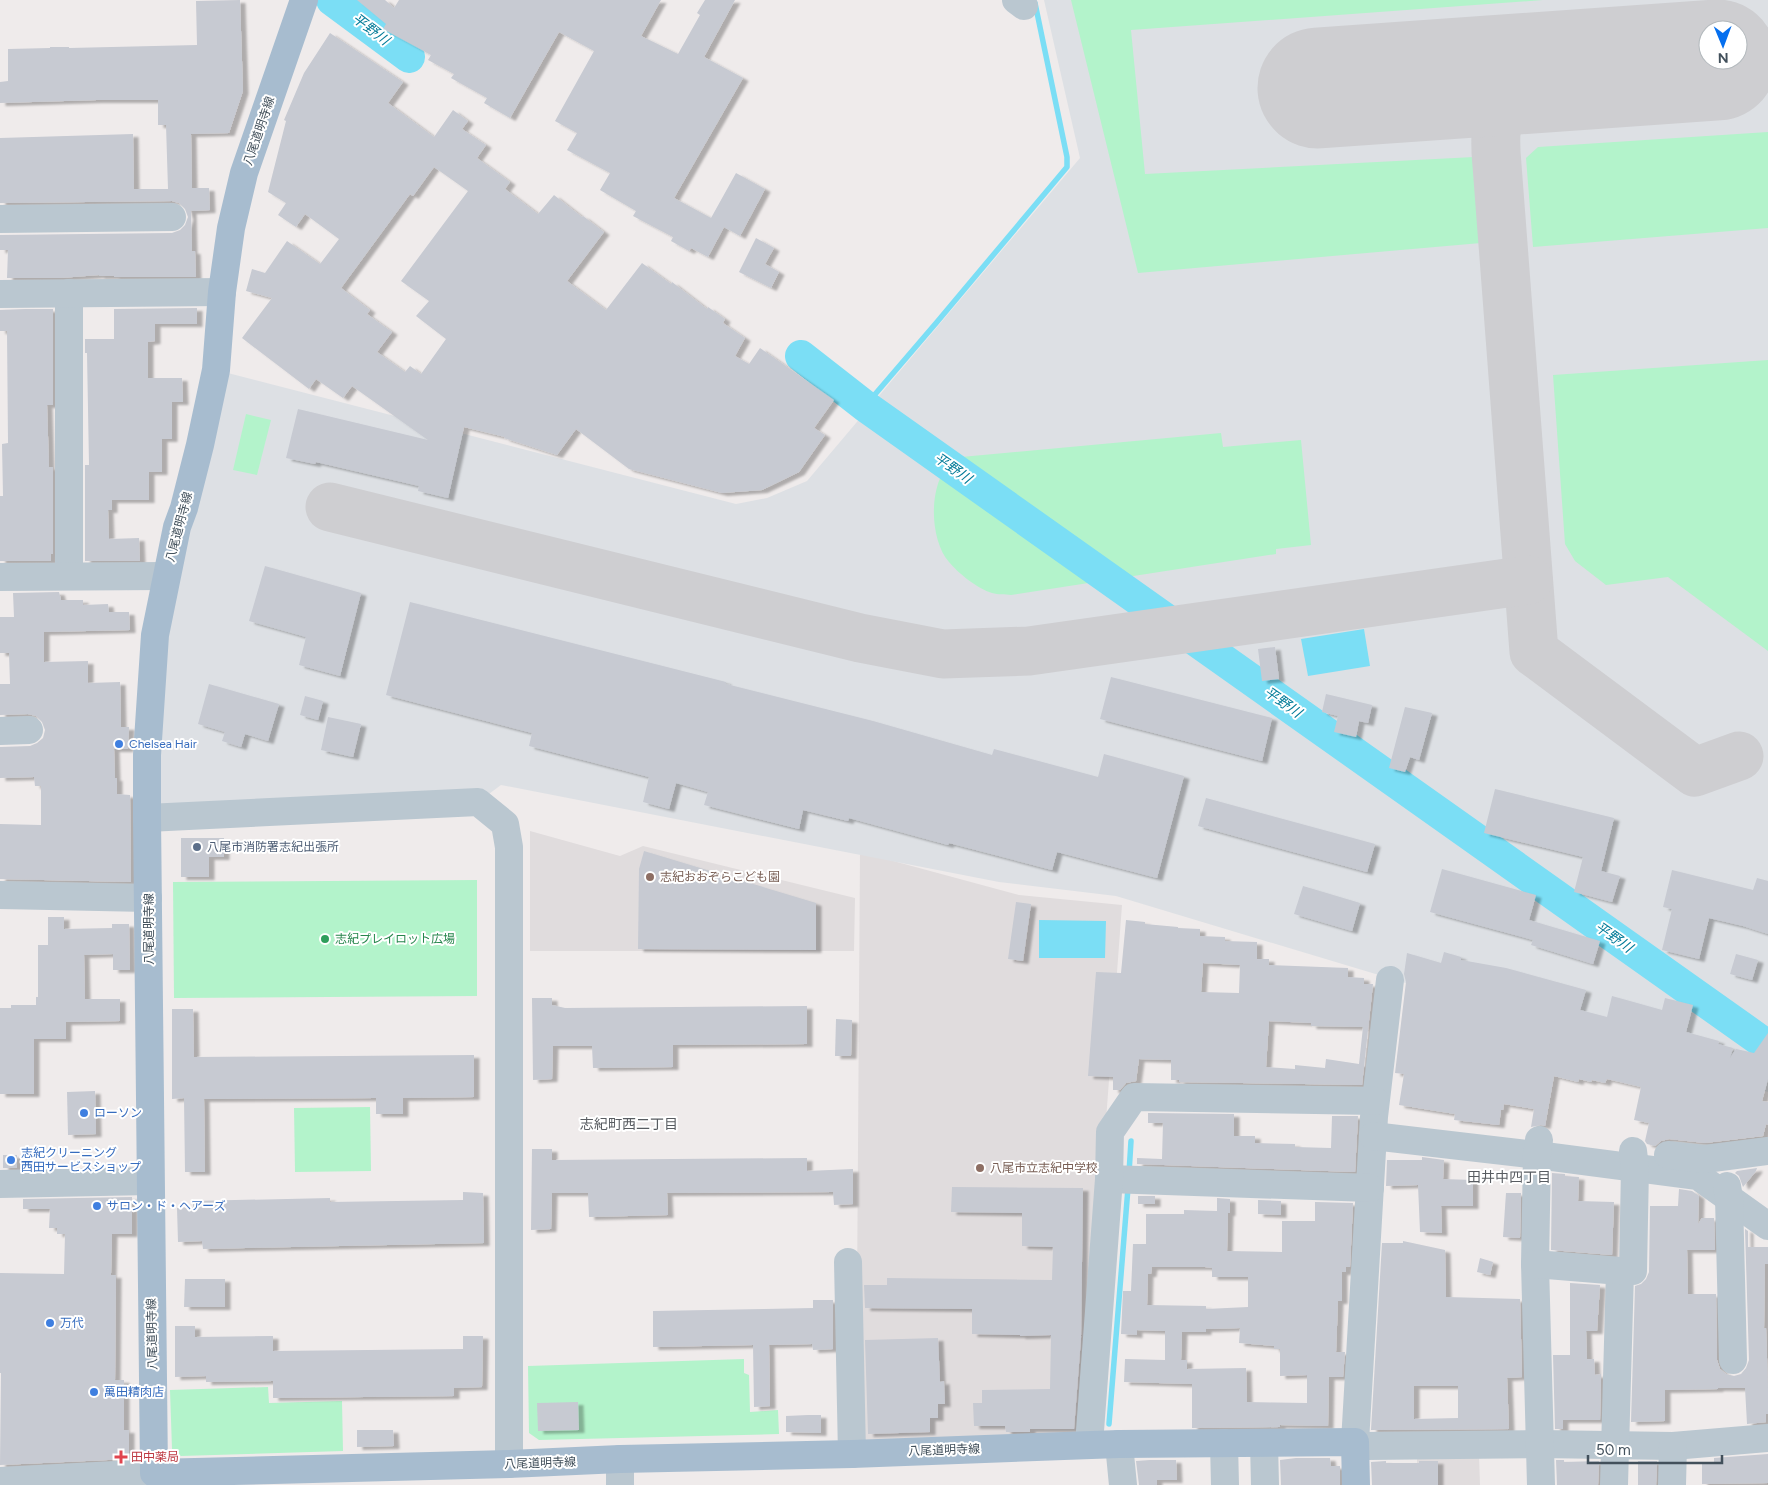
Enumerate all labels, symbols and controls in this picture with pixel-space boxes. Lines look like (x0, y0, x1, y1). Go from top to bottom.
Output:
water label: 平野川 (349, 10, 394, 50)
north arrow (1698, 20, 1748, 70)
text: N (1718, 49, 1729, 66)
street label: 八尾道明寺線 (241, 95, 277, 167)
water label: 平野川 (931, 449, 976, 489)
street label: 八尾道明寺線 (163, 490, 195, 564)
water label: 平野川 (1261, 683, 1306, 723)
place label: Chelsea Hair (129, 737, 197, 751)
marker: Chelsea Hair (113, 738, 125, 750)
place label: 八尾市消防署志紀出張所 (207, 840, 339, 854)
marker: 八尾市消防署志紀出張所 (191, 841, 203, 853)
place label: 志紀おおぞらこども園 (660, 870, 780, 884)
marker: 志紀おおぞらこども園 (644, 871, 656, 883)
street label: 八尾道明寺線 (142, 893, 156, 965)
water label: 平野川 (1592, 918, 1637, 958)
place label: 志紀プレイロット広場 (335, 932, 455, 946)
marker: 志紀プレイロット広場 (319, 933, 331, 945)
place label: ローソン (94, 1106, 142, 1120)
marker: ローソン (78, 1107, 90, 1119)
district label: 志紀町西二丁目 (580, 1116, 678, 1133)
place label: 志紀クリーニング 西田サービスショップ (21, 1146, 141, 1174)
marker: 志紀クリーニング 西田サービスショップ (5, 1154, 17, 1166)
place label: 八尾市立志紀中学校 (990, 1161, 1098, 1175)
marker: 八尾市立志紀中学校 (974, 1162, 986, 1174)
district label: 田井中四丁目 (1467, 1169, 1551, 1186)
place label: サロン・ド・ヘアーズ (107, 1199, 226, 1213)
marker: サロン・ド・ヘアーズ (91, 1200, 103, 1212)
street label: 八尾道明寺線 (144, 1298, 160, 1370)
place label: 万代 (60, 1316, 84, 1330)
marker: 万代 (44, 1317, 56, 1329)
place label: 萬田精肉店 (104, 1385, 164, 1399)
marker: 萬田精肉店 (88, 1386, 100, 1398)
scale bar (1588, 1432, 1722, 1464)
text: 50 m (1596, 1441, 1631, 1459)
street label: 八尾道明寺線 (908, 1442, 980, 1458)
place label: 田中薬局 (131, 1450, 179, 1464)
marker: 田中薬局 (115, 1451, 127, 1463)
street label: 八尾道明寺線 (504, 1455, 576, 1471)

